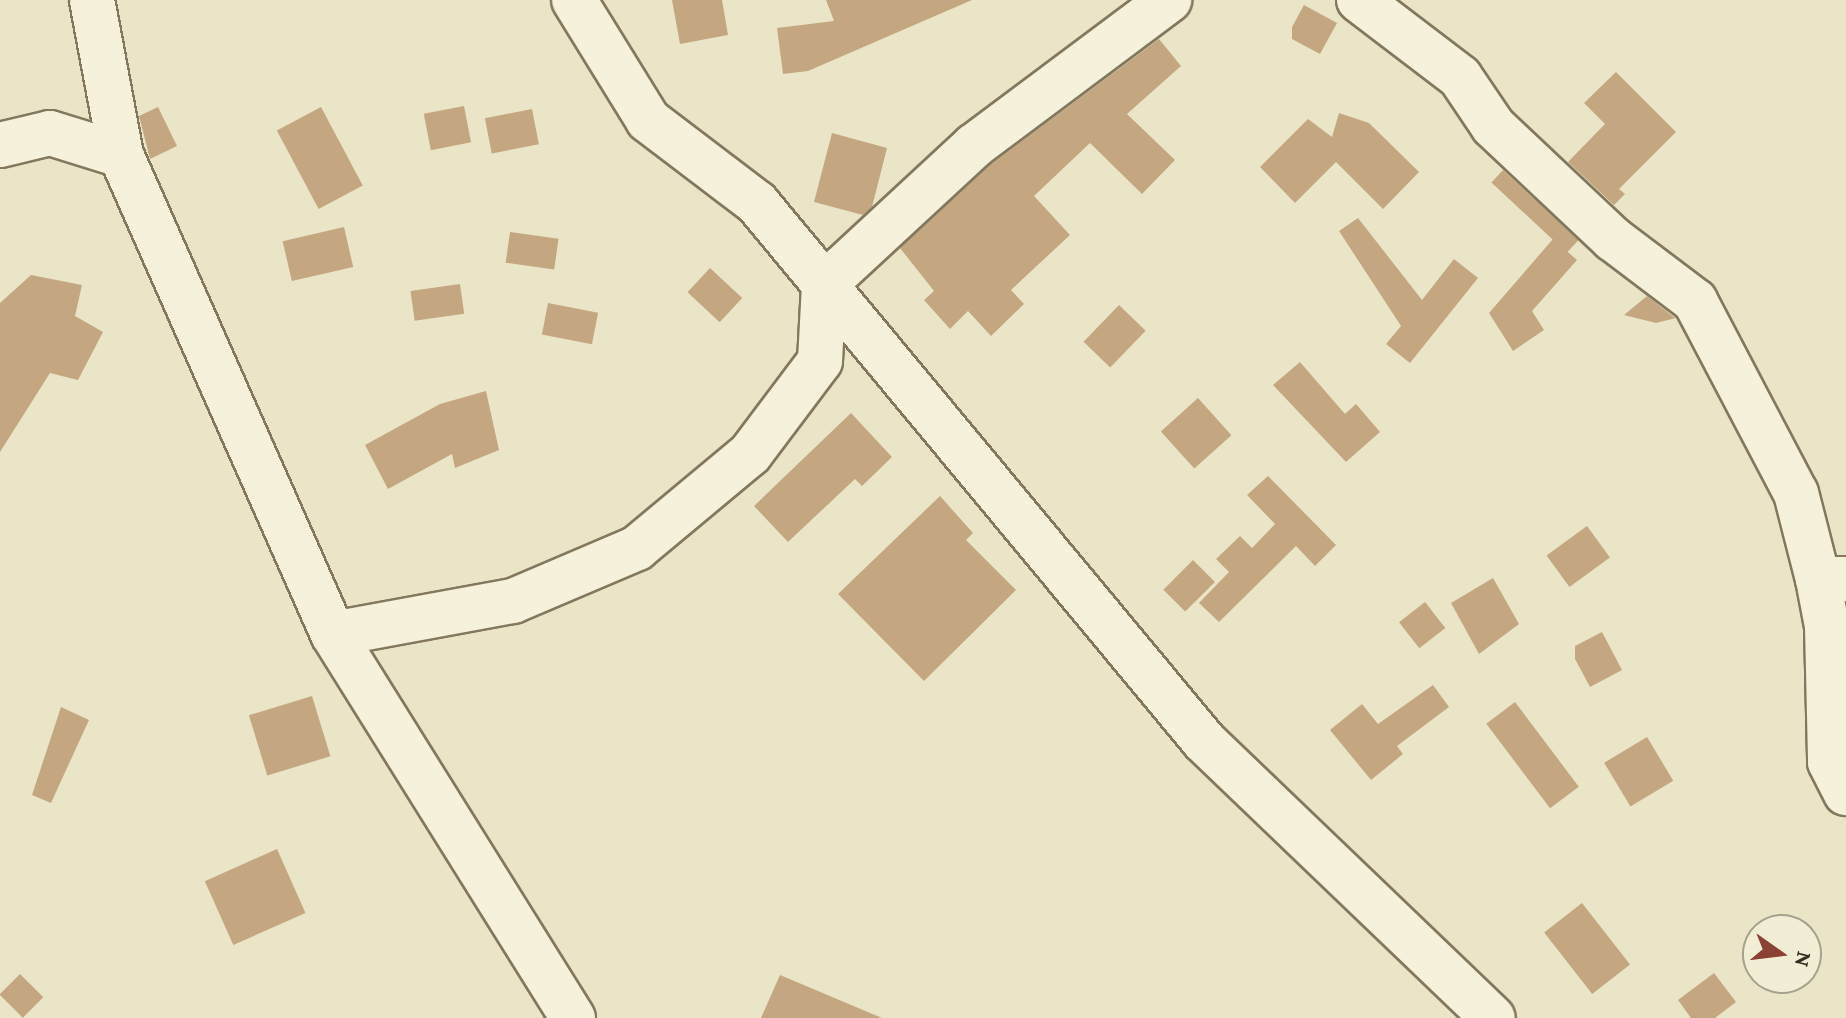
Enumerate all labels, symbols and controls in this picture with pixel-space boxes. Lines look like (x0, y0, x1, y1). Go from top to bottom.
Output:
north arrow (1742, 914, 1822, 994)
text: N (1790, 949, 1818, 970)

